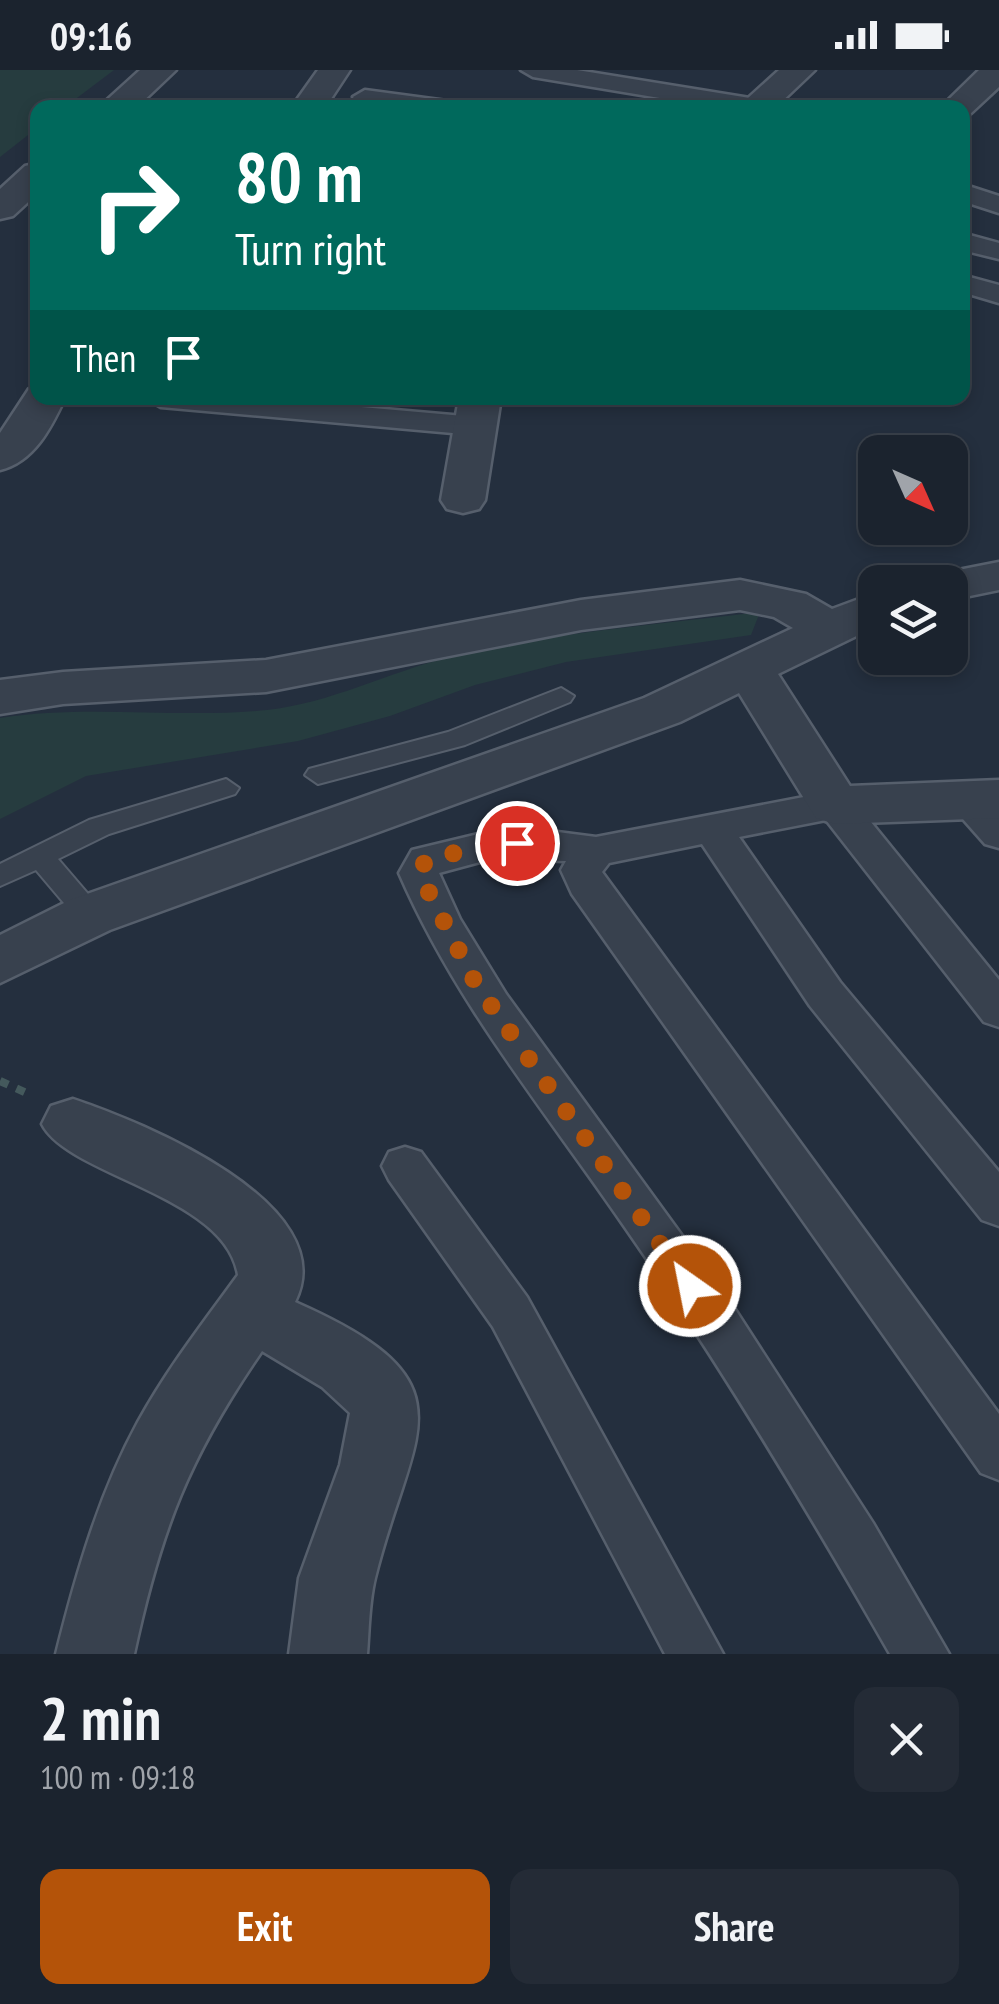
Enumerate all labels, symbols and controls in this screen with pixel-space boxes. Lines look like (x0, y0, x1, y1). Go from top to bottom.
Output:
text: 09:16 (50, 11, 132, 60)
text: 80 m (235, 131, 363, 221)
icon: right (70, 140, 200, 270)
text: Turn right (235, 219, 386, 277)
icon: arrive (156, 330, 211, 385)
text: Then (70, 333, 136, 382)
north arrow (858, 435, 968, 545)
map controls (858, 435, 968, 675)
button: layers (858, 565, 968, 675)
pin (475, 801, 560, 886)
icon: arrive (490, 816, 545, 871)
position arrow (638, 1234, 742, 1338)
text: 2 min (40, 1679, 161, 1757)
button: close (854, 1687, 959, 1792)
text: 100 m · 09:18 (40, 1756, 195, 1798)
button: Exit (40, 1869, 490, 1984)
button: Share (510, 1869, 959, 1984)

